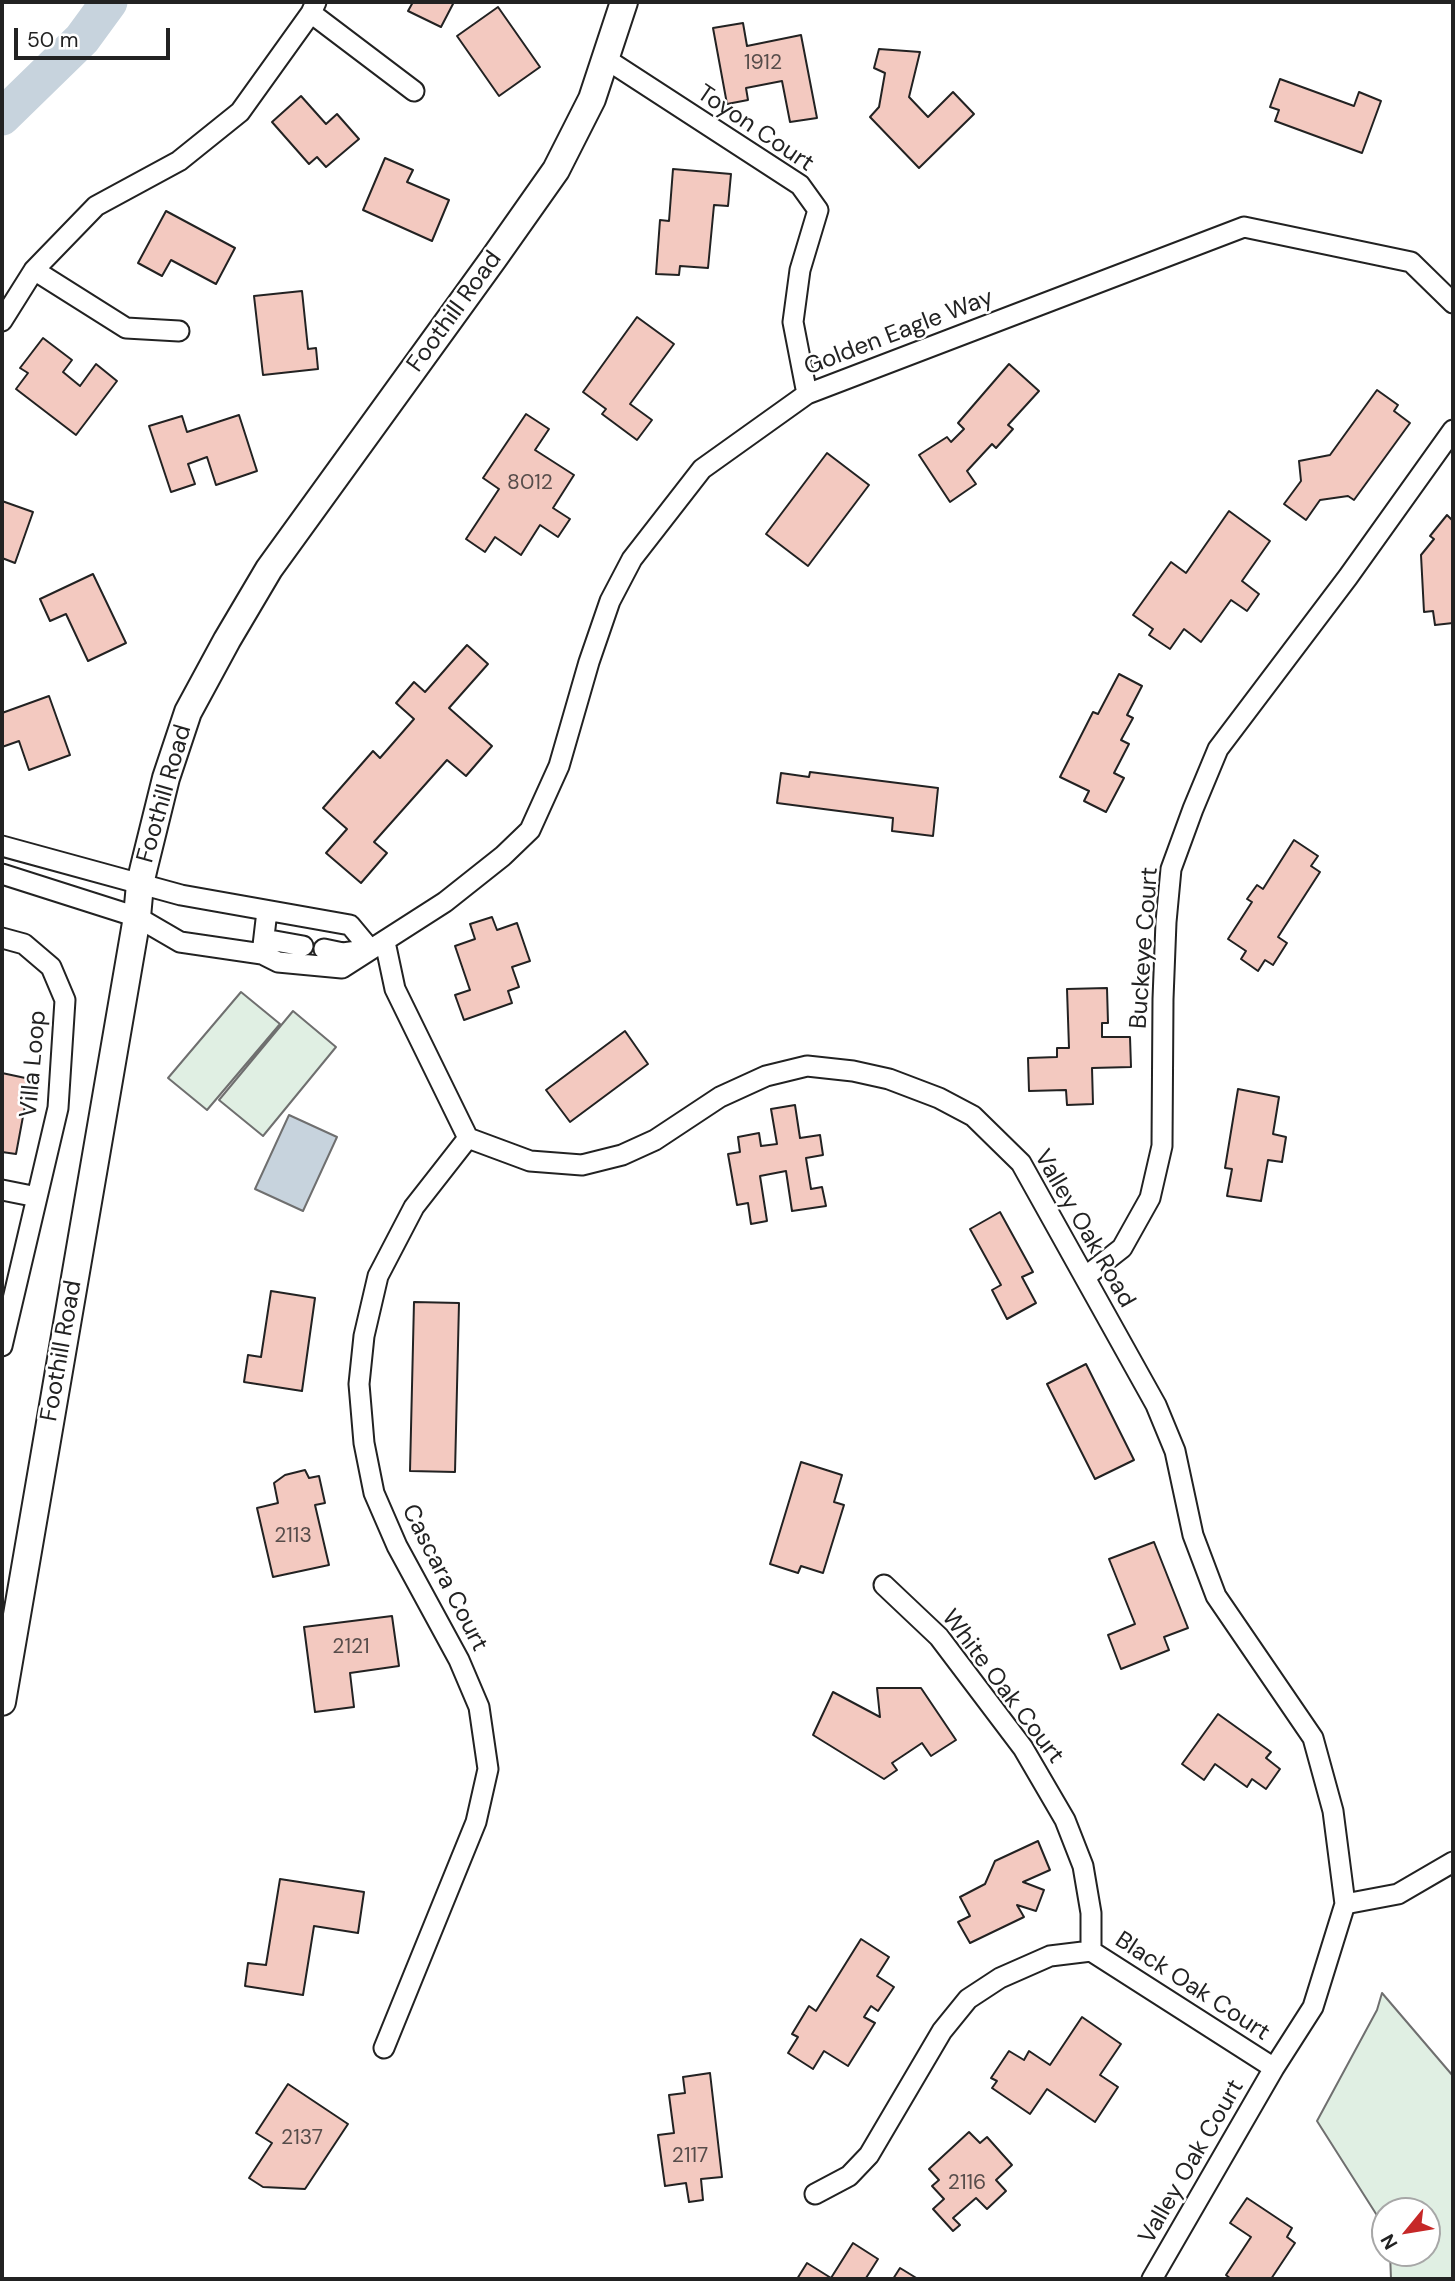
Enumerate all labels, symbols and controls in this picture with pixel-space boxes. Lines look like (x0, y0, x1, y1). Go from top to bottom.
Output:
scale bar (18, 14, 173, 58)
text: 50 m (27, 26, 78, 54)
house number: 1912 (744, 50, 782, 76)
street label: Toyon Court (691, 79, 819, 179)
street label: Foothill Road (402, 246, 508, 378)
street label: Golden Eagle Way (800, 284, 998, 382)
house number: 8012 (507, 470, 553, 496)
street label: Foothill Road (132, 722, 198, 866)
street label: Buckeye Court (1125, 866, 1165, 1030)
street label: Villa Loop (15, 1009, 53, 1119)
street label: Valley Oak Road (1027, 1145, 1141, 1313)
street label: Foothill Road (35, 1278, 89, 1424)
street label: Cascara Court (395, 1500, 493, 1656)
house number: 2113 (274, 1523, 312, 1549)
street label: White Oak Court (935, 1604, 1069, 1770)
house number: 2121 (332, 1634, 370, 1660)
street label: Black Oak Court (1109, 1926, 1275, 2048)
street label: Valley Oak Court (1133, 2075, 1251, 2249)
house number: 2137 (281, 2125, 323, 2151)
house number: 2117 (672, 2143, 708, 2169)
house number: 2116 (948, 2170, 986, 2196)
north arrow (1371, 2197, 1441, 2267)
text: N (1375, 2230, 1403, 2254)

